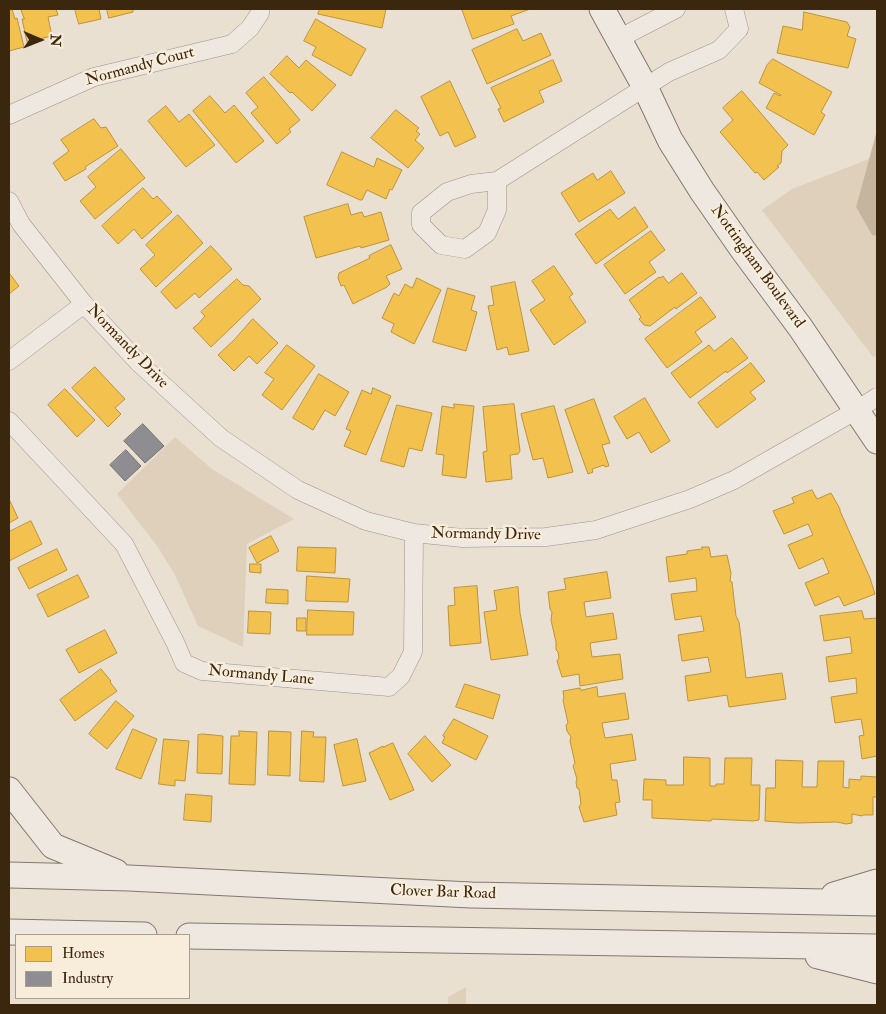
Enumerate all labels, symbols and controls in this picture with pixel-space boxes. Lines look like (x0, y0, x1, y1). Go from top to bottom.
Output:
north arrow (15, 15, 65, 65)
text: N (47, 34, 64, 47)
street label: Normandy Court (83, 43, 197, 91)
street label: Nottingham Boulevard (706, 202, 808, 332)
street label: Normandy Drive (82, 301, 172, 393)
street label: Normandy Drive (431, 524, 541, 546)
street label: Normandy Lane (207, 662, 315, 690)
street label: Clover Bar Road (390, 882, 496, 904)
legend (15, 934, 190, 999)
text: Homes (62, 944, 104, 963)
text: Industry (62, 969, 113, 988)

